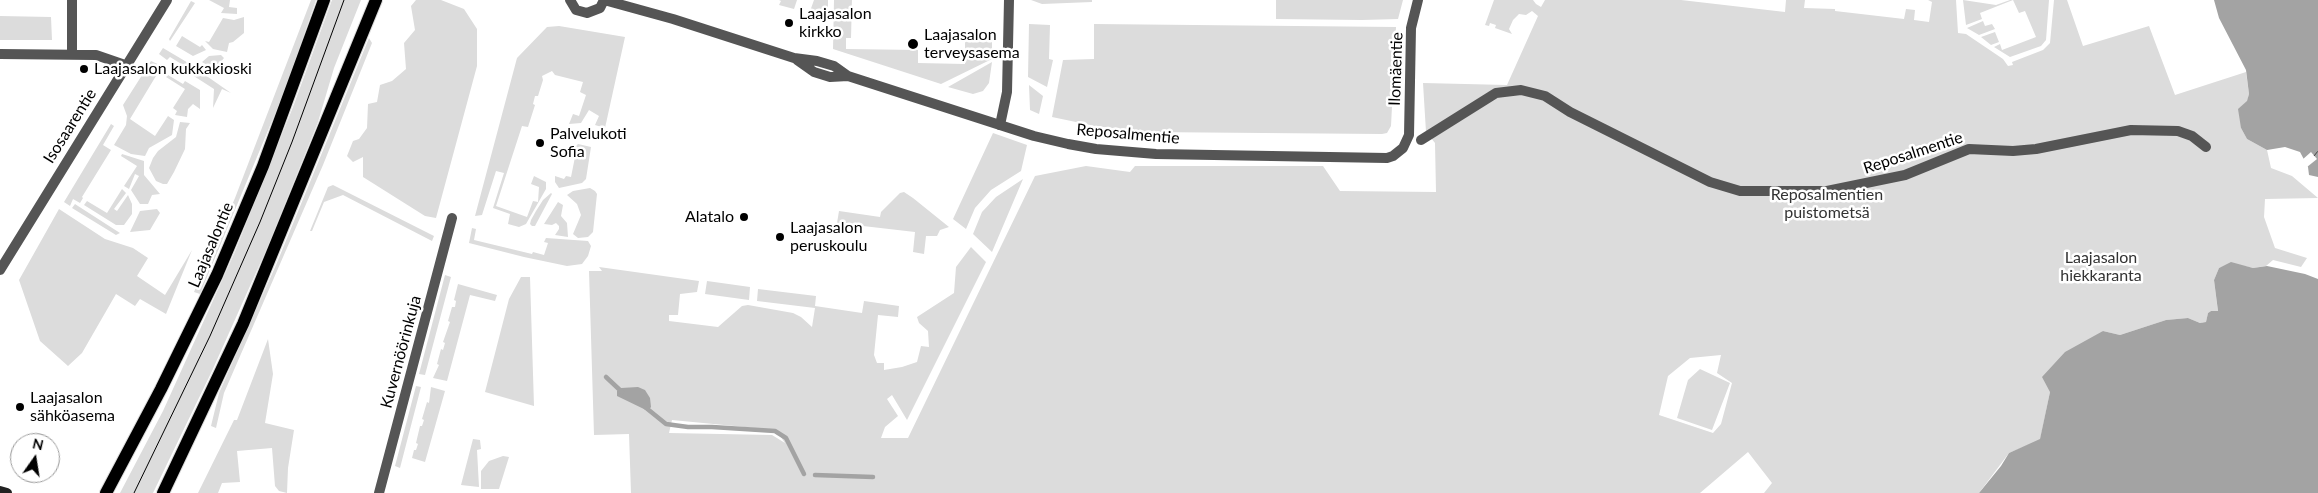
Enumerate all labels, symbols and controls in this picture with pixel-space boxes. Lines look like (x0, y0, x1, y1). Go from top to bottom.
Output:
place label: Laajasalon kirkko (799, 4, 872, 42)
marker: Laajasalon kirkko (783, 17, 795, 29)
place label: Laajasalon terveysasema (924, 25, 1020, 63)
street label: Ilomäentie (1385, 32, 1407, 106)
marker: Laajasalon terveysasema (906, 37, 920, 51)
place label: Laajasalon kukkakioski (94, 59, 252, 79)
marker: Laajasalon kukkakioski (78, 63, 90, 75)
street label: Isosaarentie (40, 85, 100, 167)
street label: Reposalmentie (1076, 120, 1180, 148)
place label: Palvelukoti Sofia (550, 124, 627, 162)
street label: Reposalmentie (1861, 128, 1965, 178)
marker: Palvelukoti Sofia (534, 137, 546, 149)
park label: Reposalmentien puistometsä (1771, 185, 1883, 223)
street label: Laajasalontie (184, 199, 238, 291)
place label: Alatalo (685, 207, 734, 227)
marker: Alatalo (738, 211, 750, 223)
place label: Laajasalon peruskoulu (790, 218, 867, 256)
marker: Laajasalon peruskoulu (774, 231, 786, 243)
park label: Laajasalon hiekkaranta (2060, 248, 2142, 286)
street label: Kuvernöörinkuja (377, 294, 425, 410)
place label: Laajasalon sähköasema (30, 388, 115, 426)
marker: Laajasalon sähköasema (14, 401, 26, 413)
north arrow (10, 433, 60, 483)
text: N (31, 434, 45, 453)

